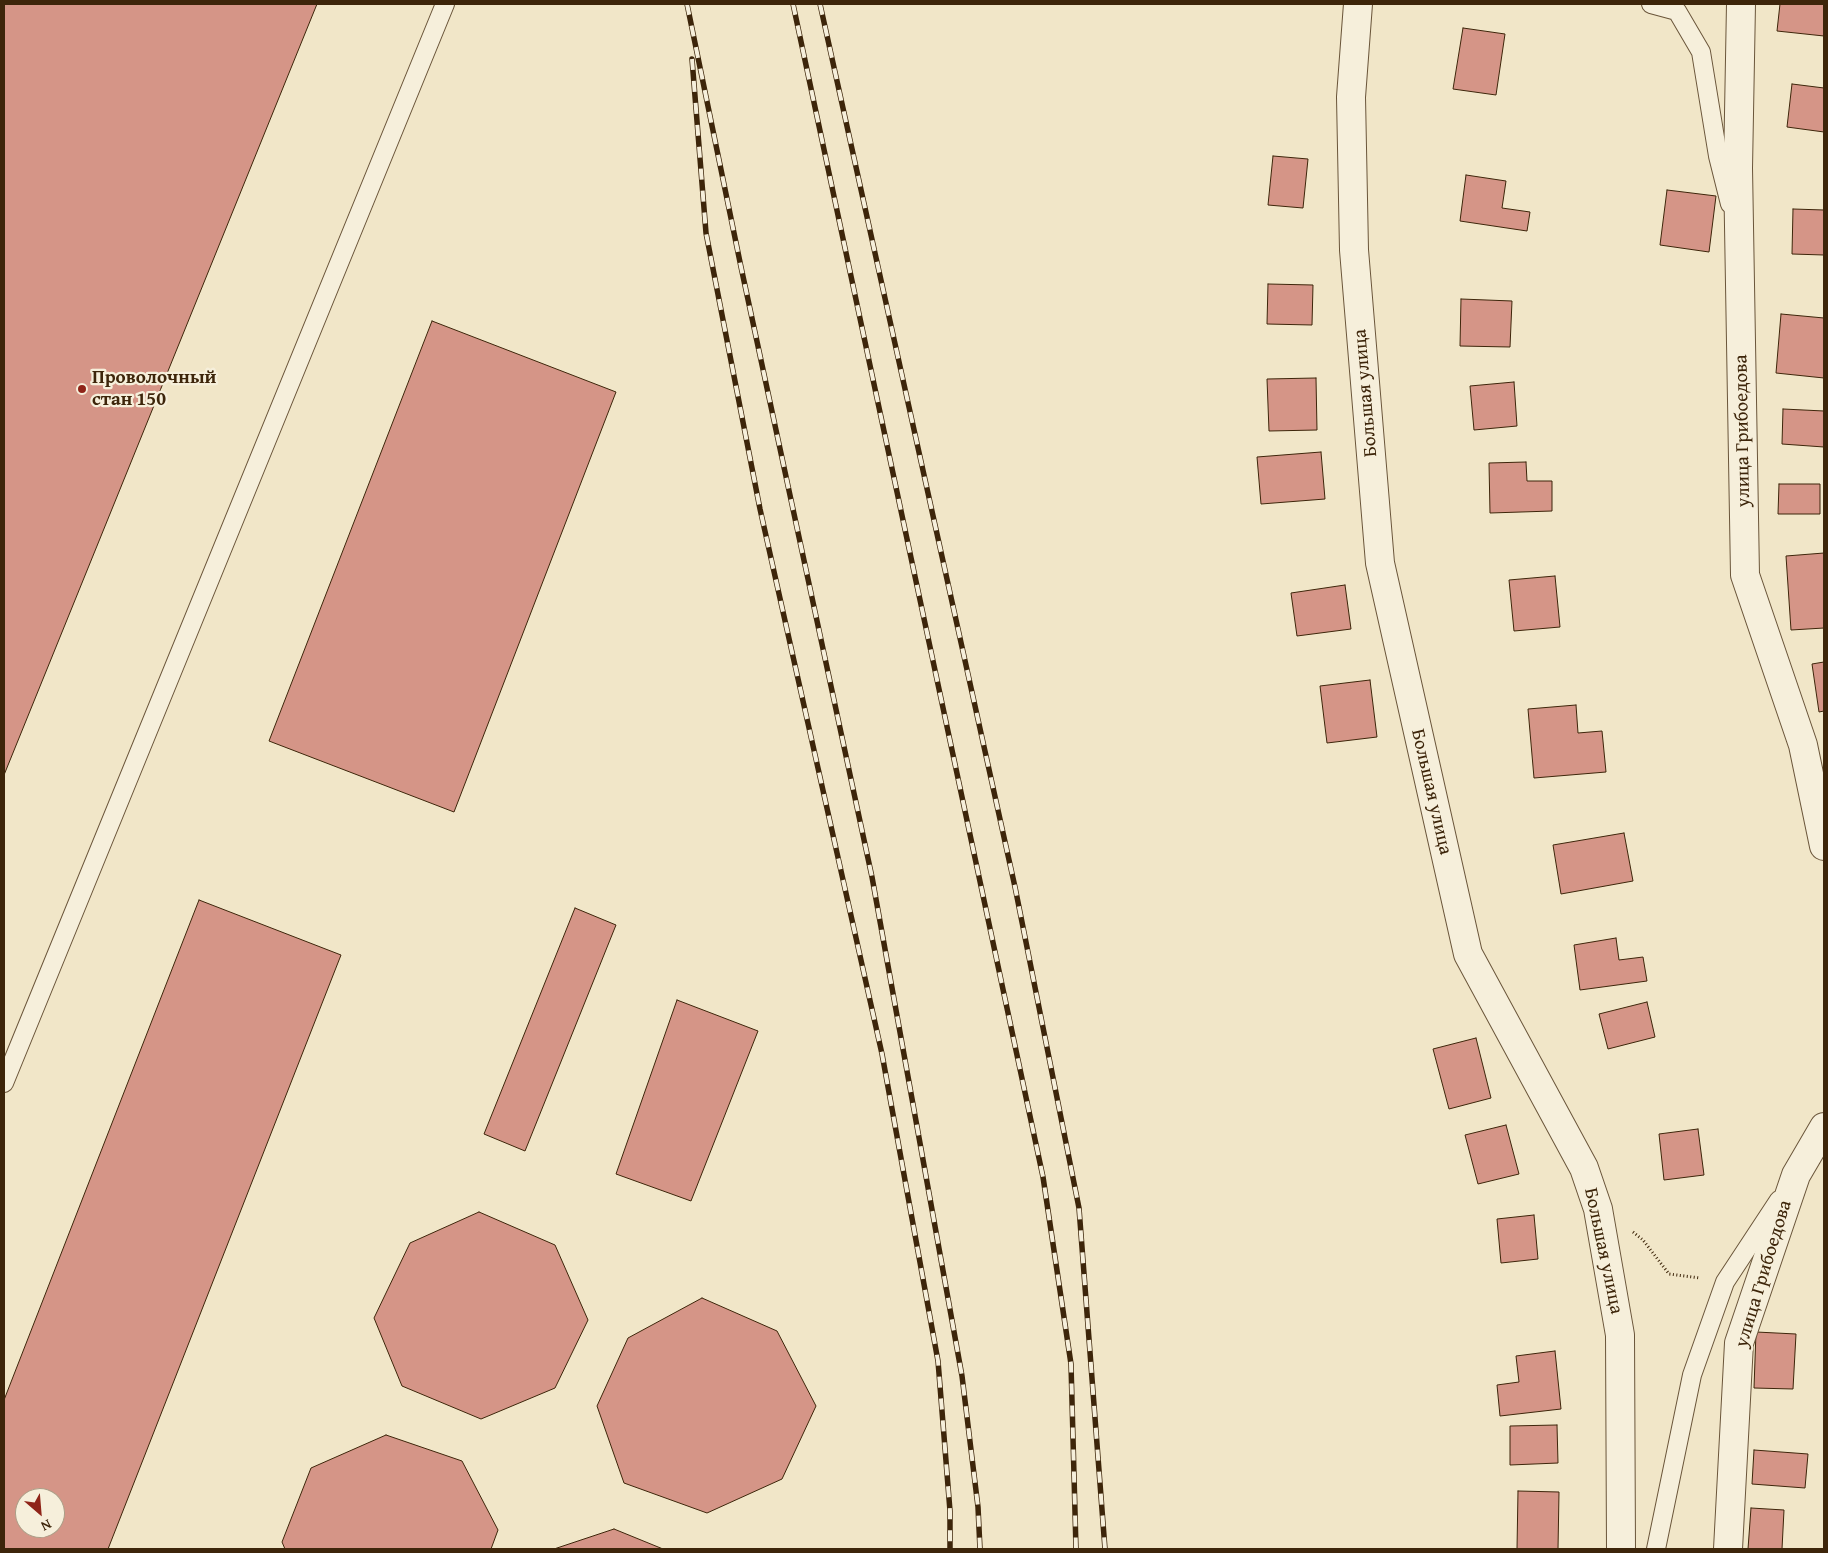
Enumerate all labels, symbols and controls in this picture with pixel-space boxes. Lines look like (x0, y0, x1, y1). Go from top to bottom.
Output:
street label: Большая улица (1349, 328, 1383, 458)
street label: улица Грибоедова (1730, 354, 1756, 508)
place label: Проволочный стан 150 (92, 367, 217, 411)
marker: Проволочный стан 150 (76, 383, 88, 395)
street label: Большая улица (1405, 727, 1457, 857)
street label: Большая улица (1579, 1186, 1627, 1316)
street label: улица Грибоедова (1731, 1198, 1797, 1350)
north arrow (15, 1488, 65, 1538)
text: N (38, 1514, 55, 1537)

